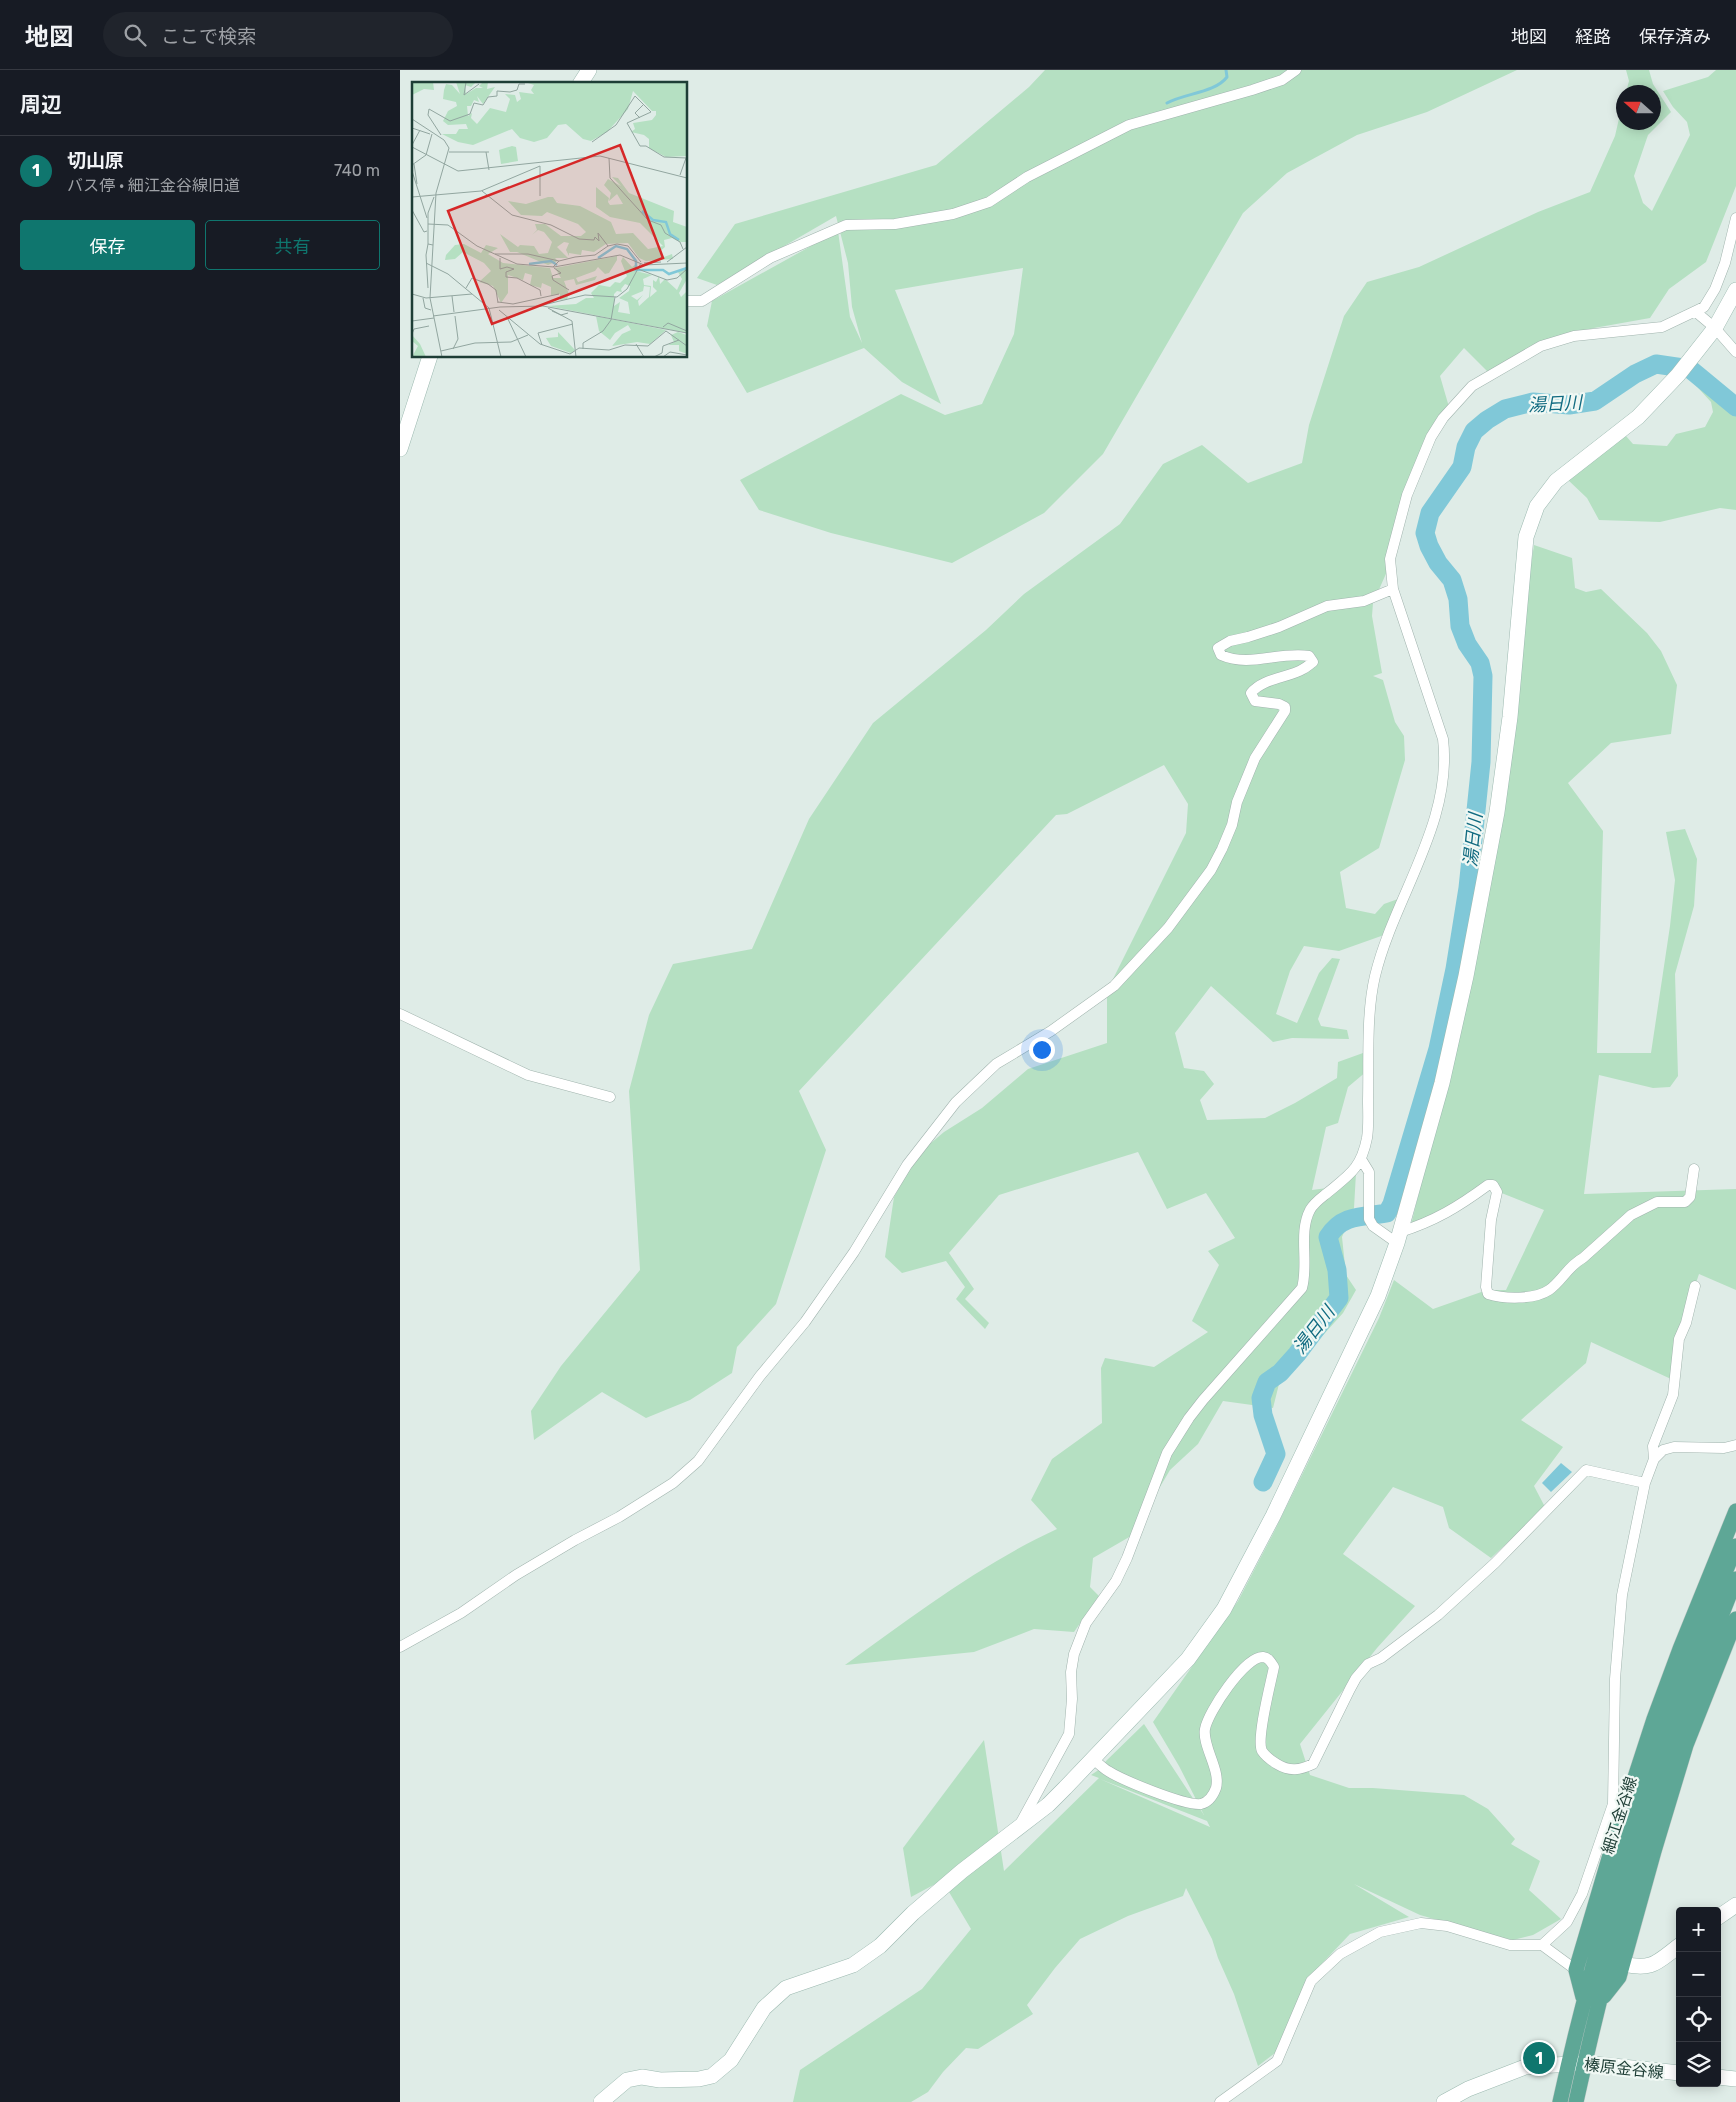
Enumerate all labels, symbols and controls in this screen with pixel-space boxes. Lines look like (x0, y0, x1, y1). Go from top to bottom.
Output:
search box (103, 12, 453, 57)
icon: search (121, 21, 149, 49)
text: 地図 (25, 23, 73, 51)
text: ここで検索 (161, 25, 256, 48)
text: 地図 (1511, 26, 1547, 48)
text: 経路 (1575, 26, 1611, 48)
text: 保存済み (1639, 26, 1711, 48)
inset map (412, 82, 688, 358)
north arrow (1616, 85, 1661, 130)
text: 周辺 (20, 92, 62, 117)
text: 切山原 (67, 149, 124, 172)
text: 1 (32, 161, 40, 180)
text: 740 m (334, 161, 380, 180)
text: バス停 · 細江金谷線旧道 (67, 176, 240, 195)
button: 保存 (20, 220, 195, 270)
button: 共有 (205, 220, 380, 270)
water label: 湯日川 (1527, 391, 1585, 416)
water label: 湯日川 (1459, 810, 1487, 868)
your location (1029, 1037, 1055, 1063)
water label: 湯日川 (1289, 1300, 1341, 1358)
street label: 細江金谷線 (1598, 1774, 1641, 1856)
map controls (1676, 1907, 1721, 2087)
button: + (1676, 1907, 1721, 1952)
button: − (1676, 1952, 1721, 1997)
button: locate (1676, 1997, 1721, 2042)
pin: 1 (1523, 2039, 1555, 2077)
button: layers (1676, 2042, 1721, 2087)
street label: 榛原金谷線 (1583, 2055, 1665, 2082)

